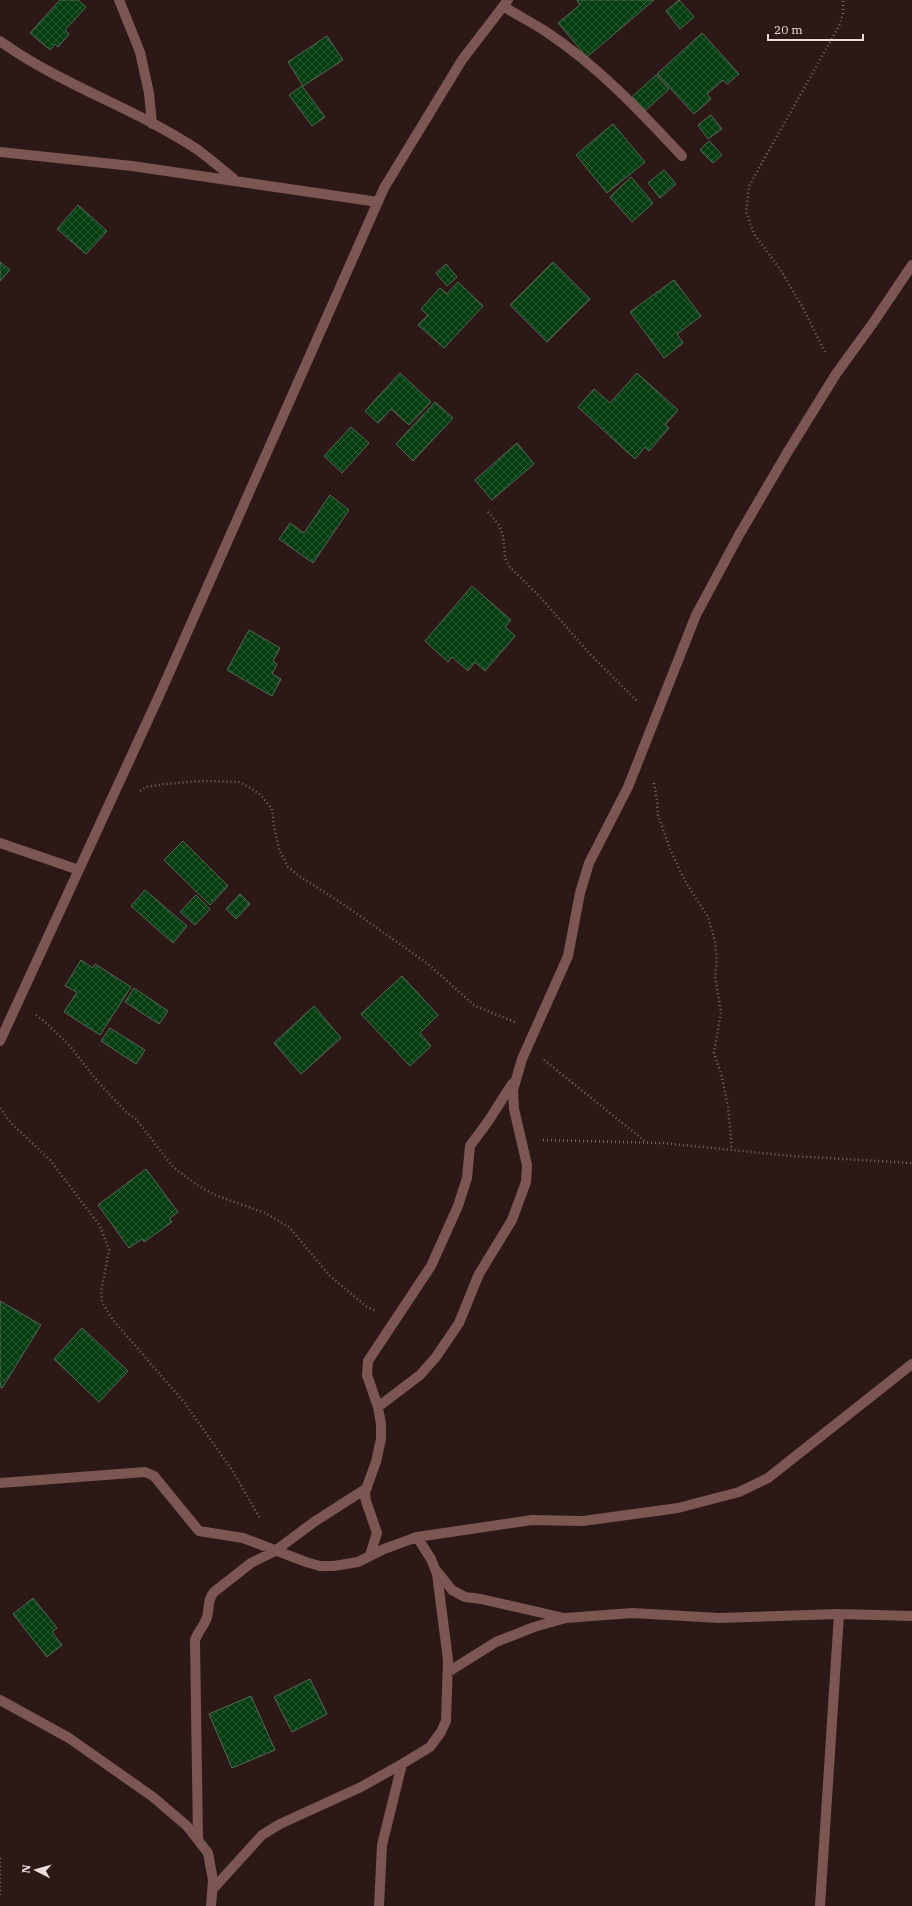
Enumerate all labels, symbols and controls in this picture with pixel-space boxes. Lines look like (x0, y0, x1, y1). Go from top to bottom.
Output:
scale bar (768, 16, 863, 42)
text: 20 m (774, 22, 803, 37)
north arrow (16, 1850, 56, 1890)
text: N (19, 1864, 34, 1874)

